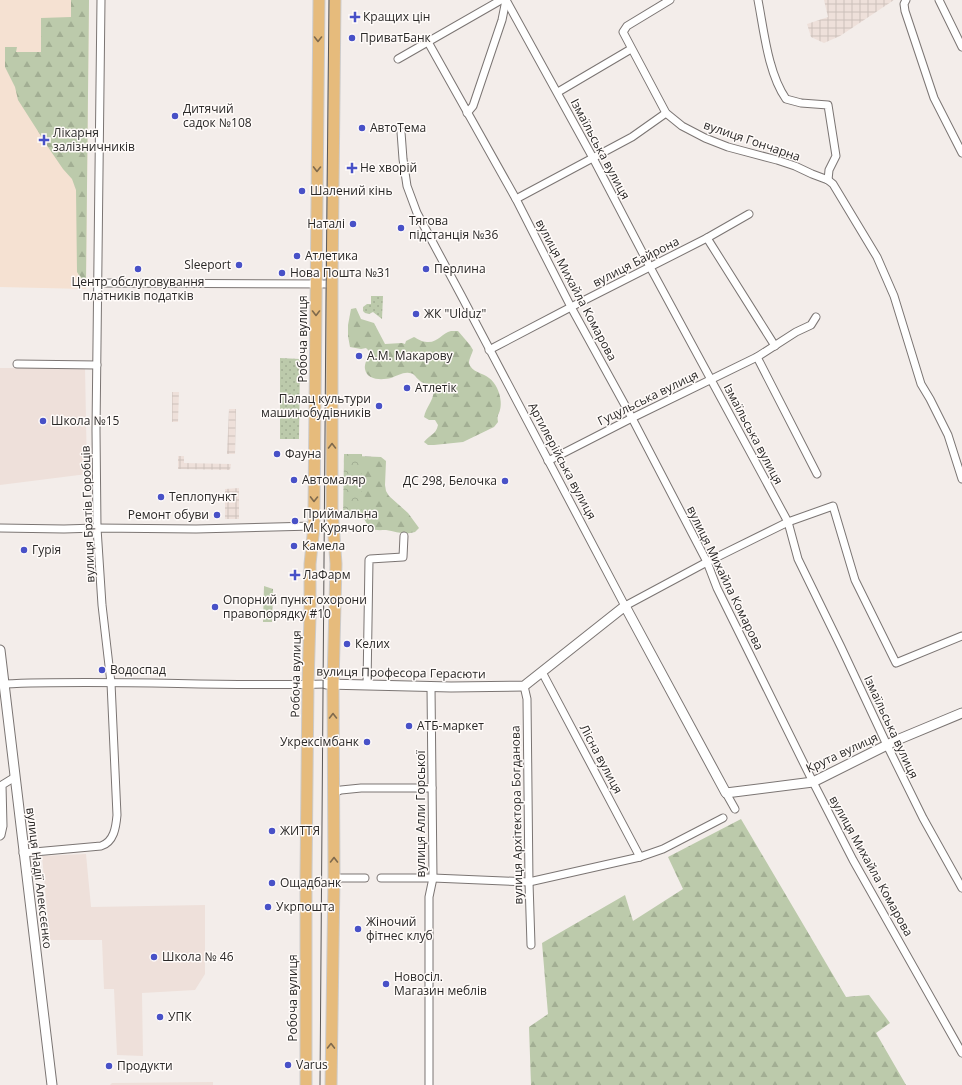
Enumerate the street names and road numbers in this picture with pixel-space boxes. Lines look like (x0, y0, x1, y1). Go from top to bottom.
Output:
street label: Ізмаїльська вулиця (567, 95, 634, 202)
street label: вулиця Гончарна (702, 116, 803, 165)
street label: вулиця Михайла Комарова (532, 216, 621, 364)
street label: вулиця Байрона (590, 232, 682, 291)
street label: Робоча вулиця (294, 295, 311, 383)
street label: Гуцульська вулиця (595, 366, 701, 429)
street label: Ізмаїльська вулиця (720, 380, 787, 487)
street label: Артилерійська вулиця (524, 399, 601, 522)
street label: вулиця Братів Горобців (77, 445, 98, 583)
street label: вулиця Михайла Комарова (683, 503, 768, 653)
street label: Робоча вулиця (286, 630, 305, 718)
street label: вулиця Професора Герасюти (316, 663, 486, 682)
street label: Ізмаїльська вулиця (860, 672, 923, 781)
street label: Лісна вулиця (576, 721, 627, 796)
street label: вулиця Архітектора Богданова (506, 725, 527, 905)
street label: Крута вулиця (803, 728, 881, 777)
street label: вулиця Алли Горської (412, 750, 429, 877)
street label: вулиця Михайла Комарова (826, 792, 917, 939)
street label: вулиця Надії Алексєєнко (22, 806, 57, 950)
street label: Робоча вулиця (284, 954, 301, 1042)

